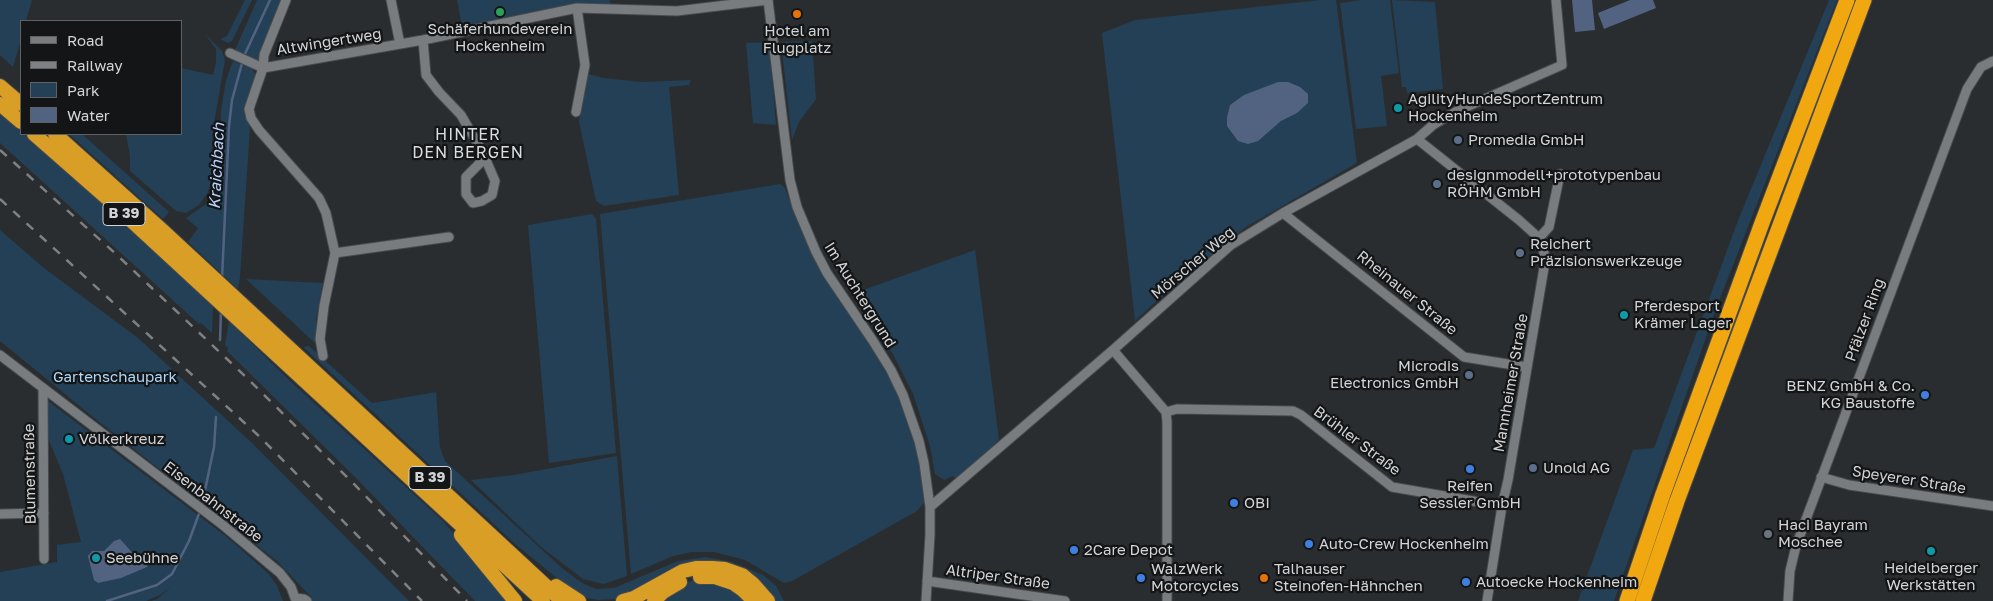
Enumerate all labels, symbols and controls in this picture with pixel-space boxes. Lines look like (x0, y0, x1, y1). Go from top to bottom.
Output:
marker: Schäferhundeverein Hockenheim (494, 6, 506, 18)
marker: Hotel am Flugplatz (791, 8, 803, 20)
legend (20, 20, 182, 135)
place label: Schäferhundeverein Hockenheim (428, 20, 572, 55)
place label: Hotel am Flugplatz (763, 22, 831, 57)
street label: Altwingertweg (275, 25, 383, 59)
text: Road (67, 31, 104, 49)
text: Railway (67, 56, 123, 74)
text: Park (67, 81, 99, 99)
place label: AgilityHundeSportZentrum Hockenheim (1408, 90, 1603, 125)
marker: AgilityHundeSportZentrum Hockenheim (1392, 102, 1404, 114)
text: Water (67, 106, 110, 124)
water label: Kraichbach (205, 122, 229, 210)
district label: HINTER DEN BERGEN (411, 125, 525, 163)
place label: Promedia GmbH (1468, 131, 1584, 149)
marker: Promedia GmbH (1452, 134, 1464, 146)
place label: designmodell+prototypenbau RÖHM GmbH (1447, 166, 1661, 201)
marker: designmodell+prototypenbau RÖHM GmbH (1431, 178, 1443, 190)
road number: B 39 (103, 202, 145, 225)
street label: Mörscher Weg (1148, 223, 1238, 303)
place label: Reichert Präzisionswerkzeuge (1530, 235, 1682, 270)
street label: Im Auchtergrund (820, 239, 900, 351)
street label: Rheinauer Straße (1353, 247, 1461, 339)
marker: Reichert Präzisionswerkzeuge (1514, 247, 1526, 259)
street label: Pfälzer Ring (1842, 276, 1888, 364)
place label: Pferdesport Krämer Lager (1634, 297, 1731, 332)
marker: Pferdesport Krämer Lager (1618, 309, 1630, 321)
street label: Mannheimer Straße (1490, 312, 1532, 454)
place label: Microdis Electronics GmbH (1330, 357, 1459, 392)
park label: Gartenschaupark (53, 368, 177, 386)
marker: Microdis Electronics GmbH (1463, 369, 1475, 381)
place label: BENZ GmbH & Co. KG Baustoffe (1786, 377, 1915, 412)
marker: BENZ GmbH & Co. KG Baustoffe (1919, 389, 1931, 401)
street label: Brühler Straße (1310, 403, 1404, 479)
street label: Blumenstraße (20, 424, 40, 524)
place label: Völkerkreuz (79, 430, 164, 448)
marker: Völkerkreuz (63, 433, 75, 445)
street label: Eisenbahnstraße (160, 458, 266, 546)
place label: Unold AG (1543, 459, 1610, 477)
marker: Unold AG (1527, 462, 1539, 474)
street label: Speyerer Straße (1851, 462, 1967, 498)
marker: Reifen Sessler GmbH (1464, 463, 1476, 475)
road number: B 39 (409, 466, 451, 489)
place label: Reifen Sessler GmbH (1419, 477, 1521, 512)
place label: OBI (1244, 494, 1270, 512)
marker: OBI (1228, 497, 1240, 509)
place label: Haci Bayram Moschee (1778, 516, 1868, 551)
marker: Haci Bayram Moschee (1762, 528, 1774, 540)
place label: Auto-Crew Hockenheim (1319, 535, 1489, 553)
marker: Auto-Crew Hockenheim (1303, 538, 1315, 550)
place label: 2Care Depot (1084, 541, 1173, 559)
marker: 2Care Depot (1068, 544, 1080, 556)
marker: Heidelberger Werkstätten (1925, 545, 1937, 557)
place label: Seebühne (106, 549, 178, 567)
marker: Seebühne (90, 552, 102, 564)
place label: Heidelberger Werkstätten (1884, 559, 1978, 594)
place label: WalzWerk Motorcycles (1151, 560, 1239, 595)
place label: Talhauser Steinofen-Hähnchen (1274, 560, 1423, 595)
street label: Altriper Straße (945, 561, 1051, 593)
marker: WalzWerk Motorcycles (1135, 572, 1147, 584)
marker: Talhauser Steinofen-Hähnchen (1258, 572, 1270, 584)
place label: Autoecke Hockenheim (1476, 573, 1637, 591)
marker: Autoecke Hockenheim (1460, 576, 1472, 588)

